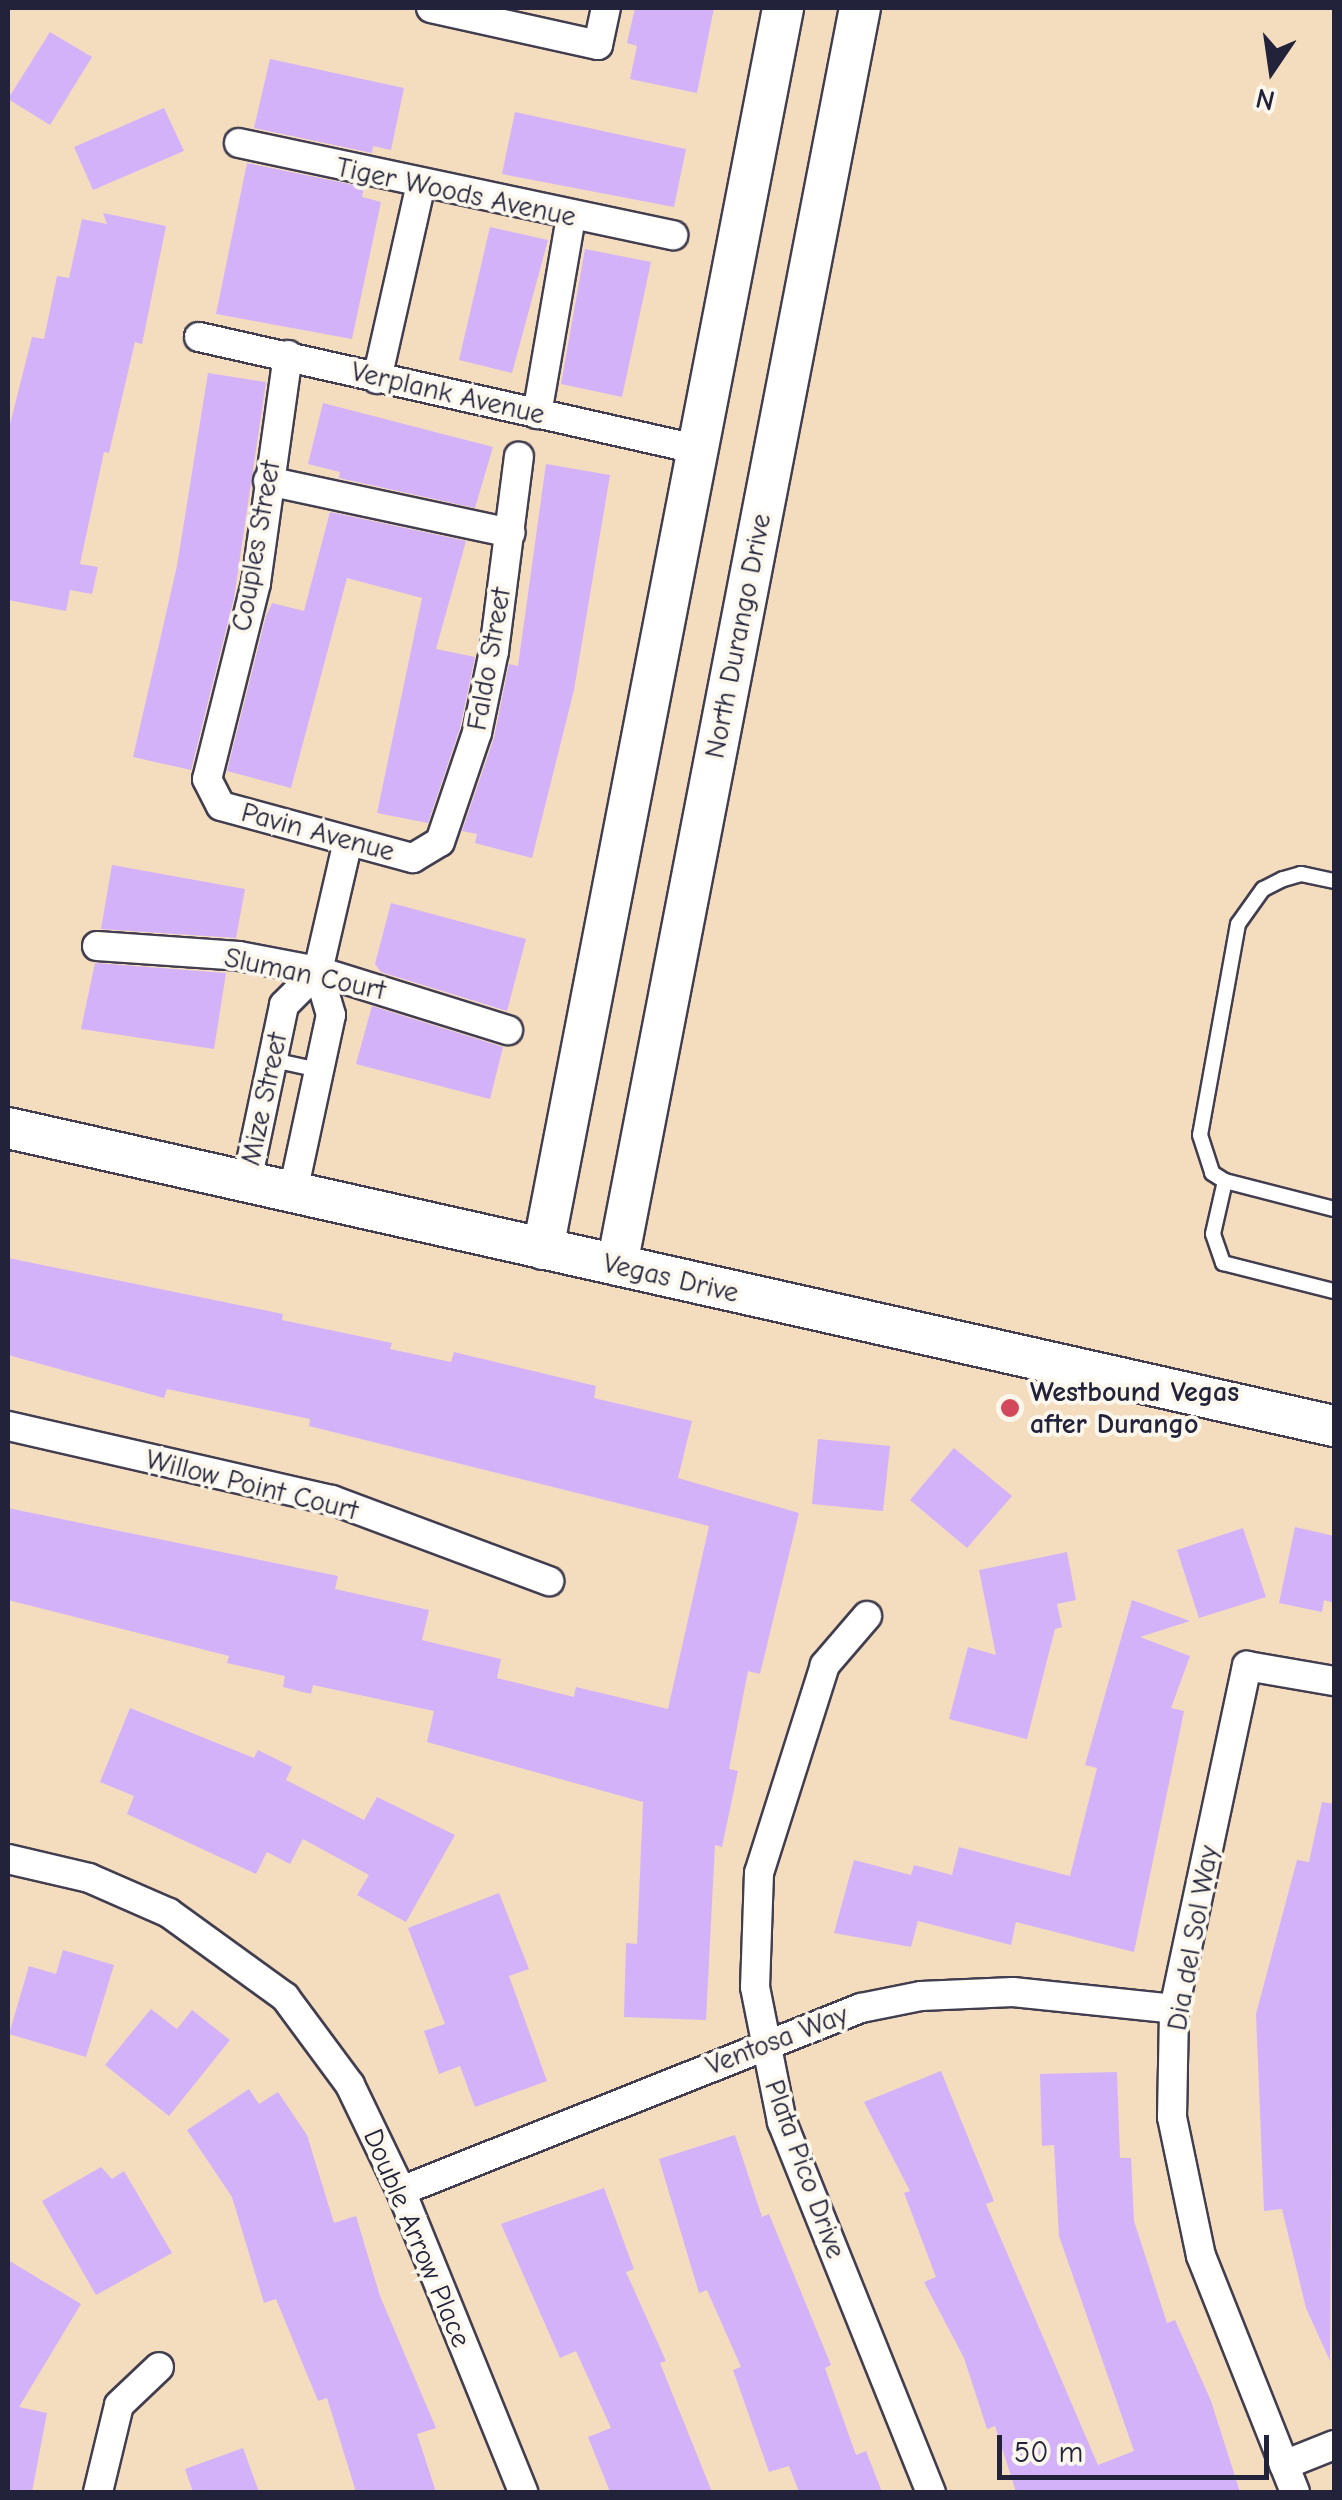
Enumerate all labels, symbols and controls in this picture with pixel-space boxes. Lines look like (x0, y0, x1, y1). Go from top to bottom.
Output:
north arrow (1222, 20, 1322, 120)
text: N (1253, 82, 1278, 117)
street label: Tiger Woods Avenue (333, 150, 579, 234)
street label: Verplank Avenue (348, 354, 548, 432)
street label: Couples Street (224, 458, 288, 634)
street label: North Durango Drive (698, 511, 778, 761)
street label: Faldo Street (460, 585, 518, 733)
street label: Pavin Avenue (238, 795, 398, 869)
street label: Sluman Court (221, 941, 389, 1007)
street label: Mize Street (234, 1030, 294, 1168)
street label: Vegas Drive (600, 1246, 742, 1310)
place label: Westbound Vegas after Durango (1030, 1375, 1239, 1441)
marker: Westbound Vegas after Durango (999, 1397, 1021, 1419)
street label: Willow Point Court (142, 1442, 362, 1528)
street label: Dia del Sol Way (1160, 1843, 1226, 2033)
street label: Ventosa Way (701, 1998, 853, 2082)
street label: Plata Pico Drive (757, 2075, 853, 2263)
street label: Double Arrow Place (356, 2124, 478, 2352)
scale bar (1002, 2415, 1274, 2477)
text: 50 m (1014, 2435, 1083, 2470)

